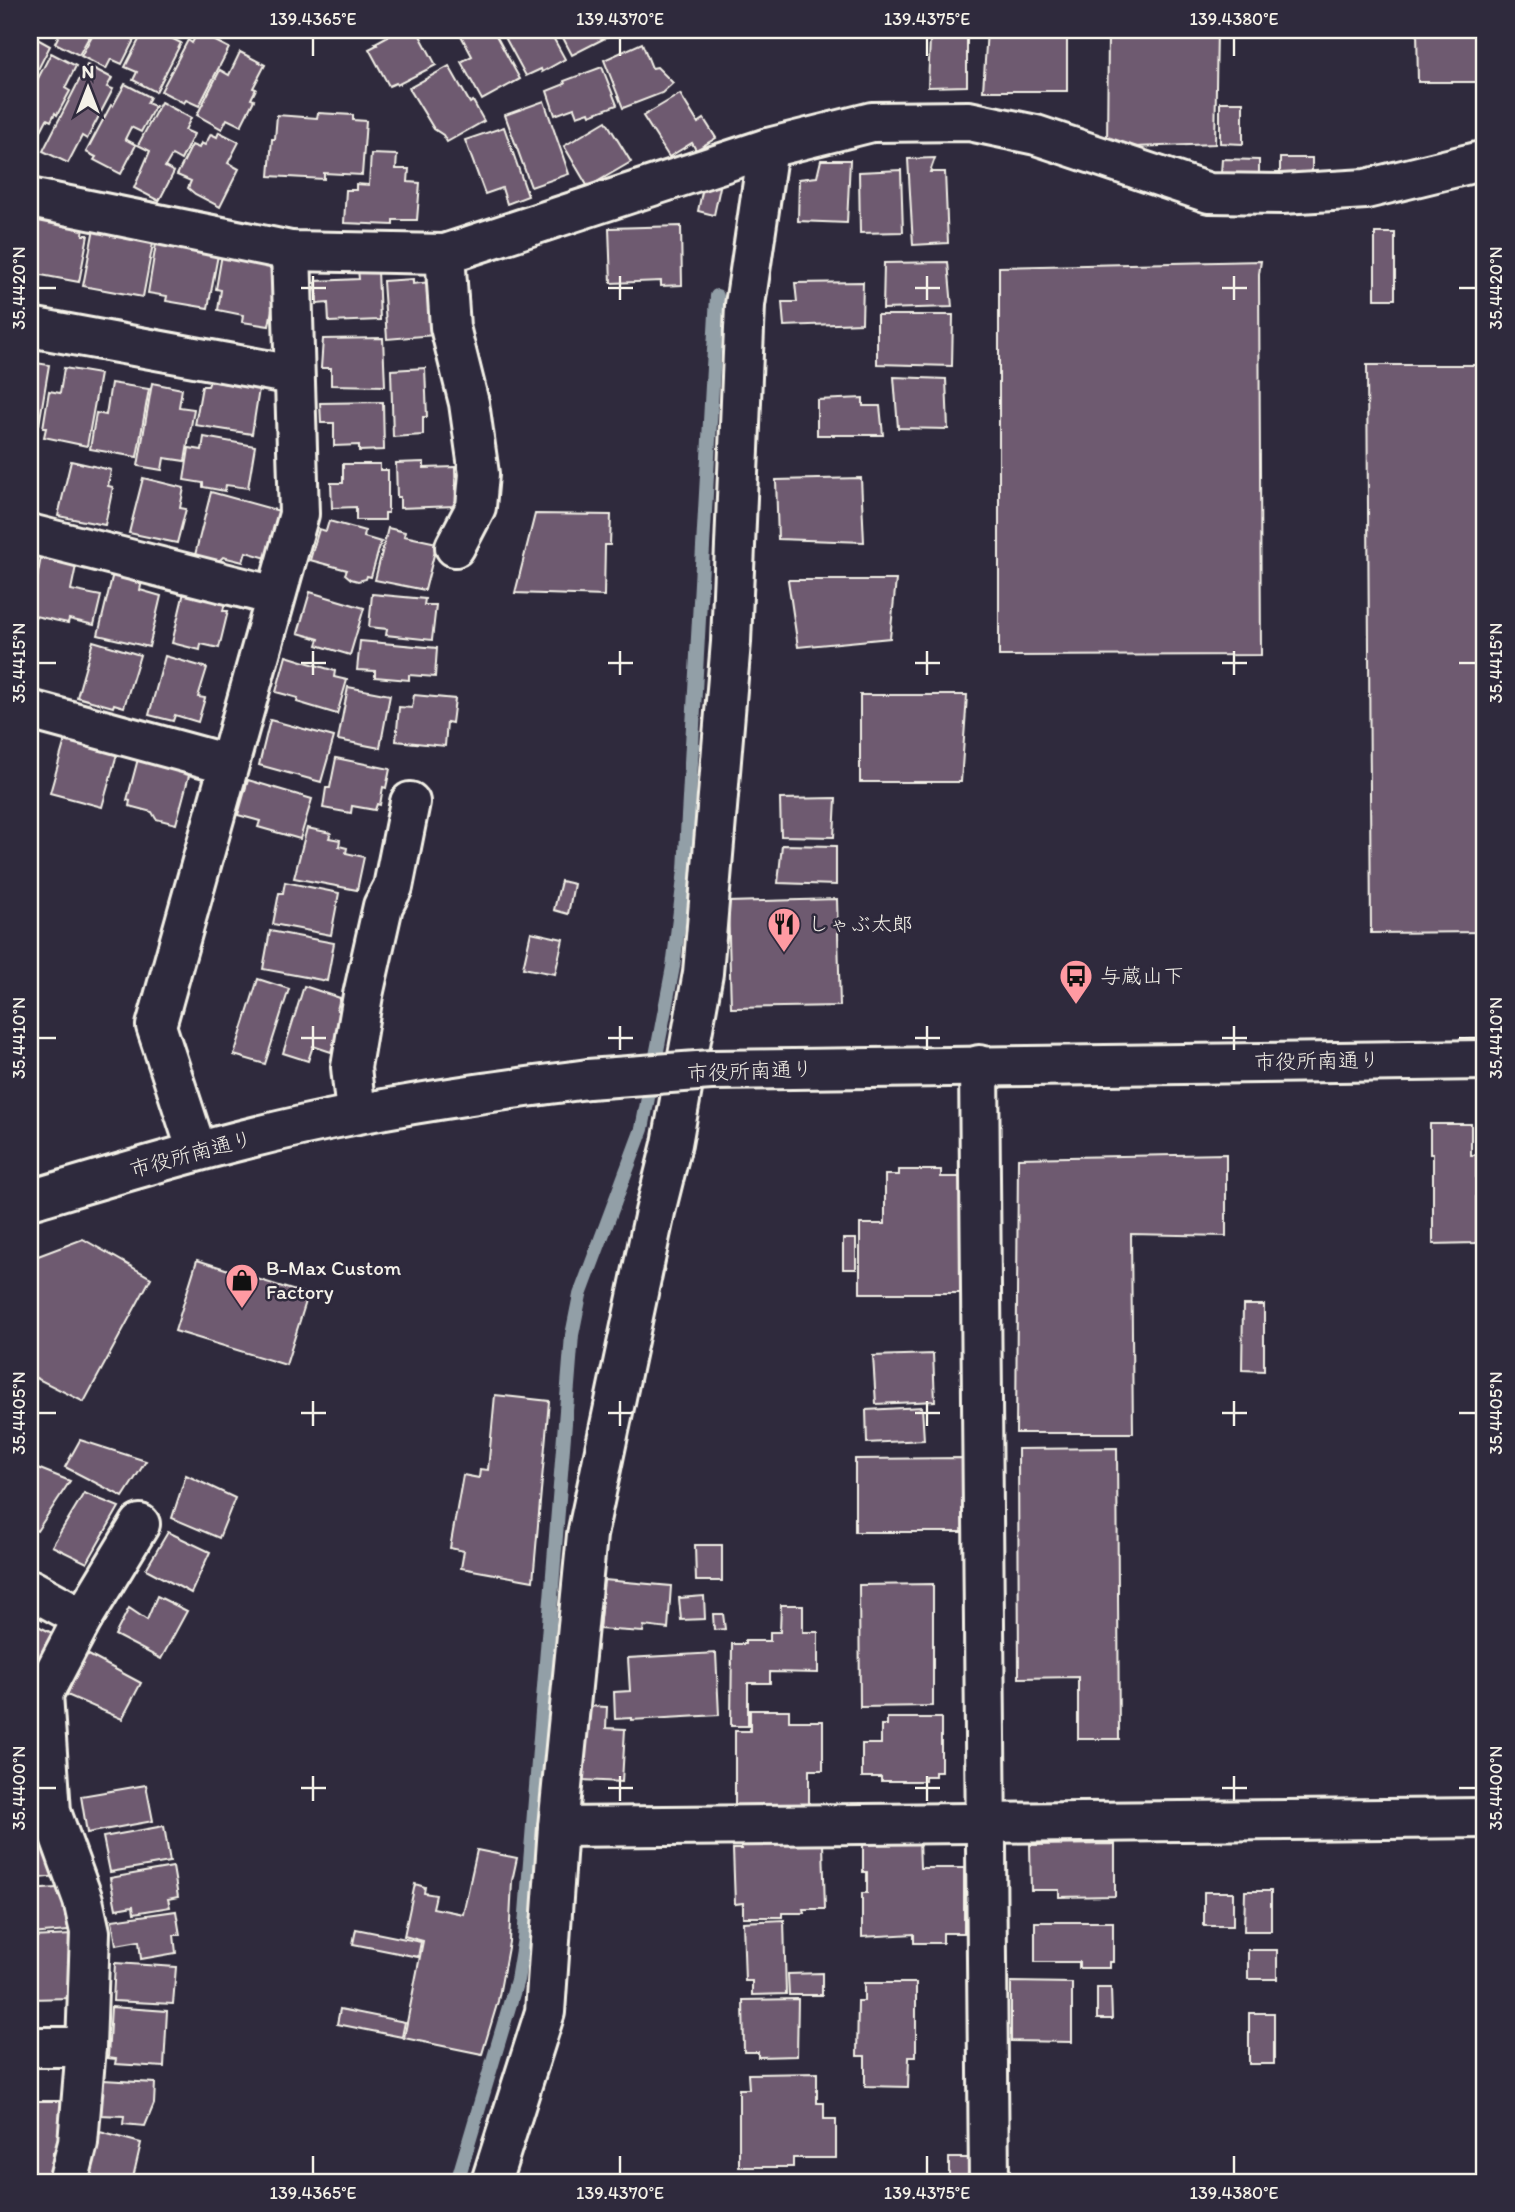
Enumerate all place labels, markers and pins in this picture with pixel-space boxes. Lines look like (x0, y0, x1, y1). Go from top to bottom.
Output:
restaurant icon: しゃぶ太郎 (765, 905, 803, 954)
place label: しゃぶ太郎 (808, 911, 913, 936)
bus stop icon: 与蔵山下 (1057, 957, 1095, 1006)
place label: 与蔵山下 (1100, 963, 1184, 988)
place label: B-Max Custom Factory (266, 1255, 402, 1304)
shop icon: B-Max Custom Factory (223, 1261, 261, 1310)

